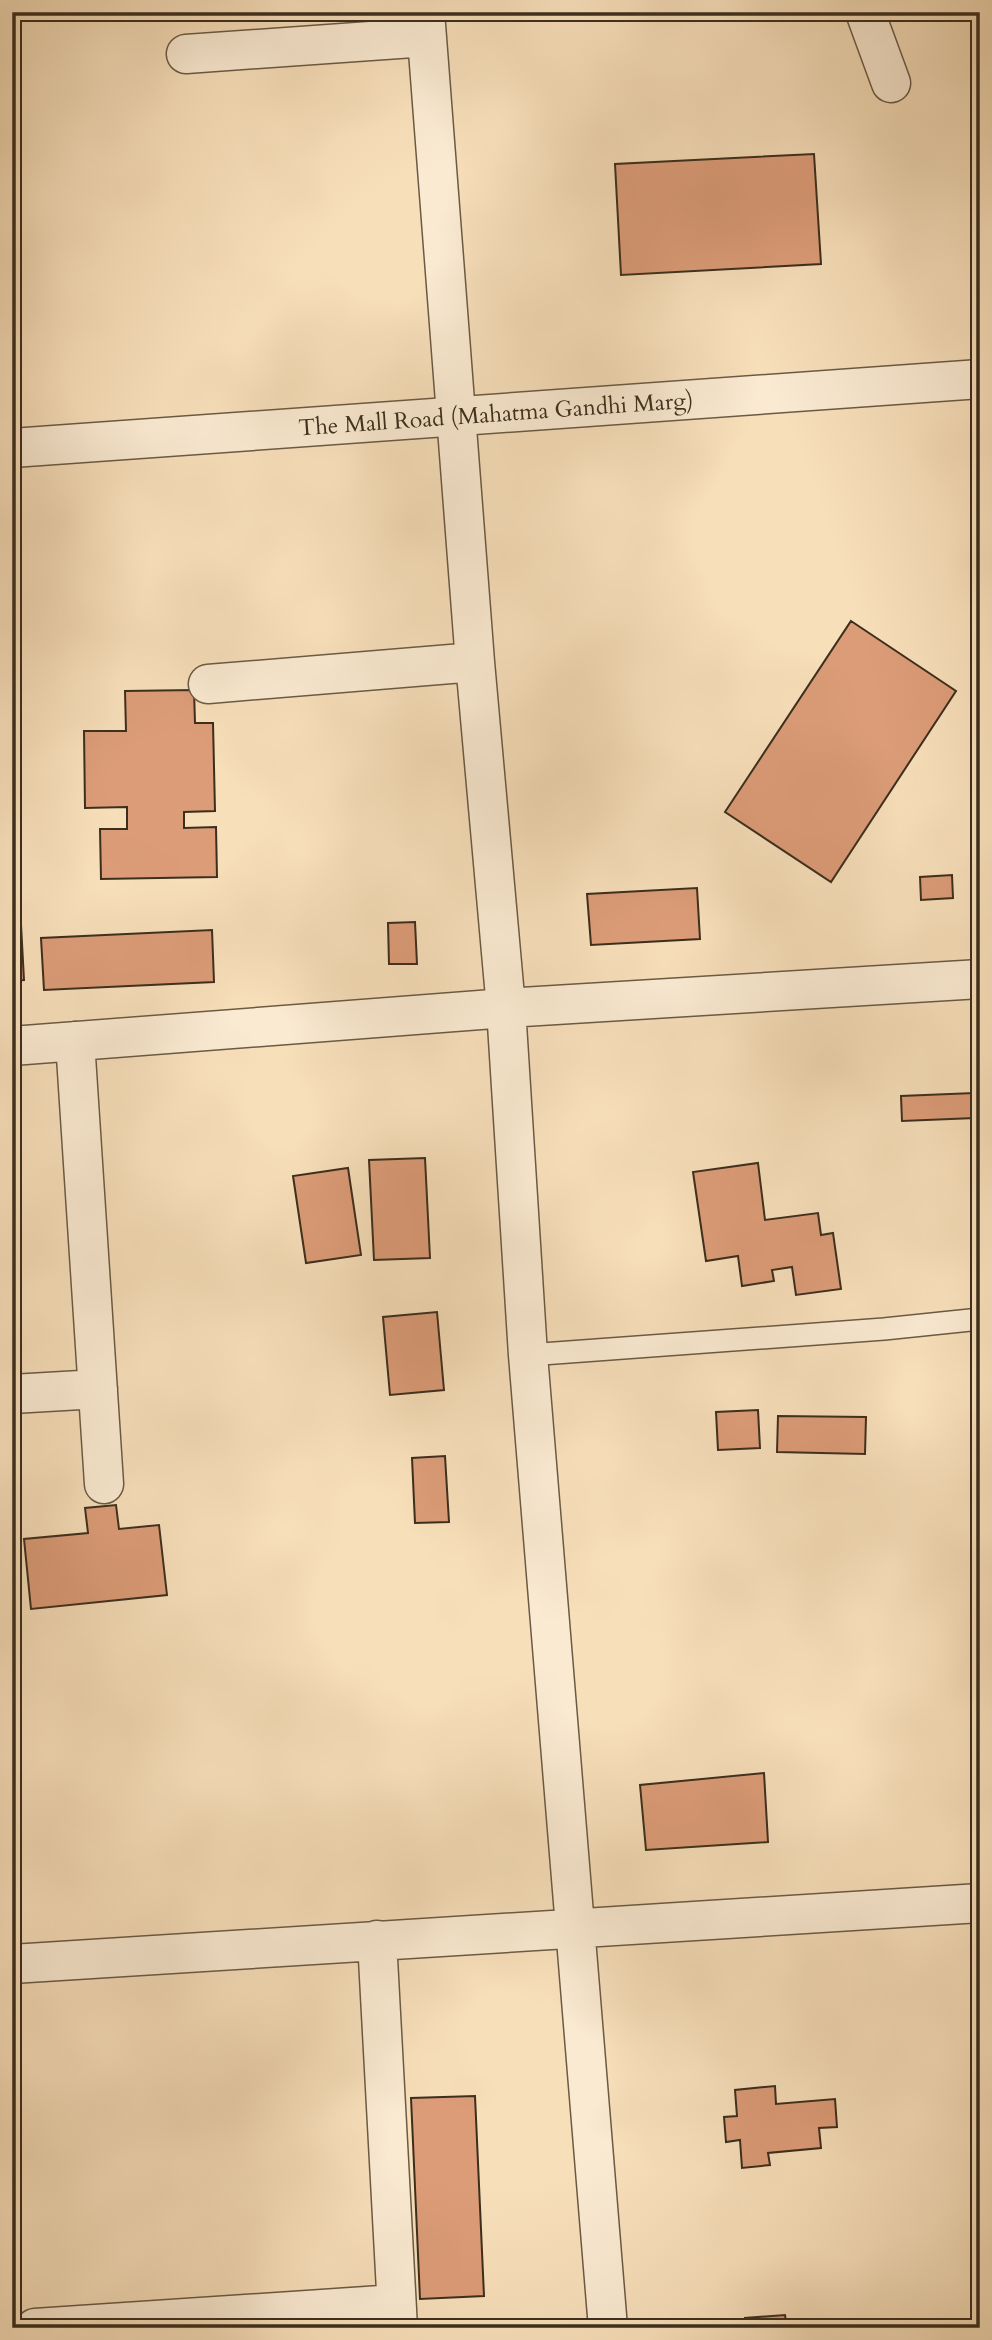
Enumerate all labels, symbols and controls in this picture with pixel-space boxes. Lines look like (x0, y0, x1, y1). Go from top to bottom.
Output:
street label: The Mall Road (Mahatma Gandhi Marg) (297, 384, 694, 444)

